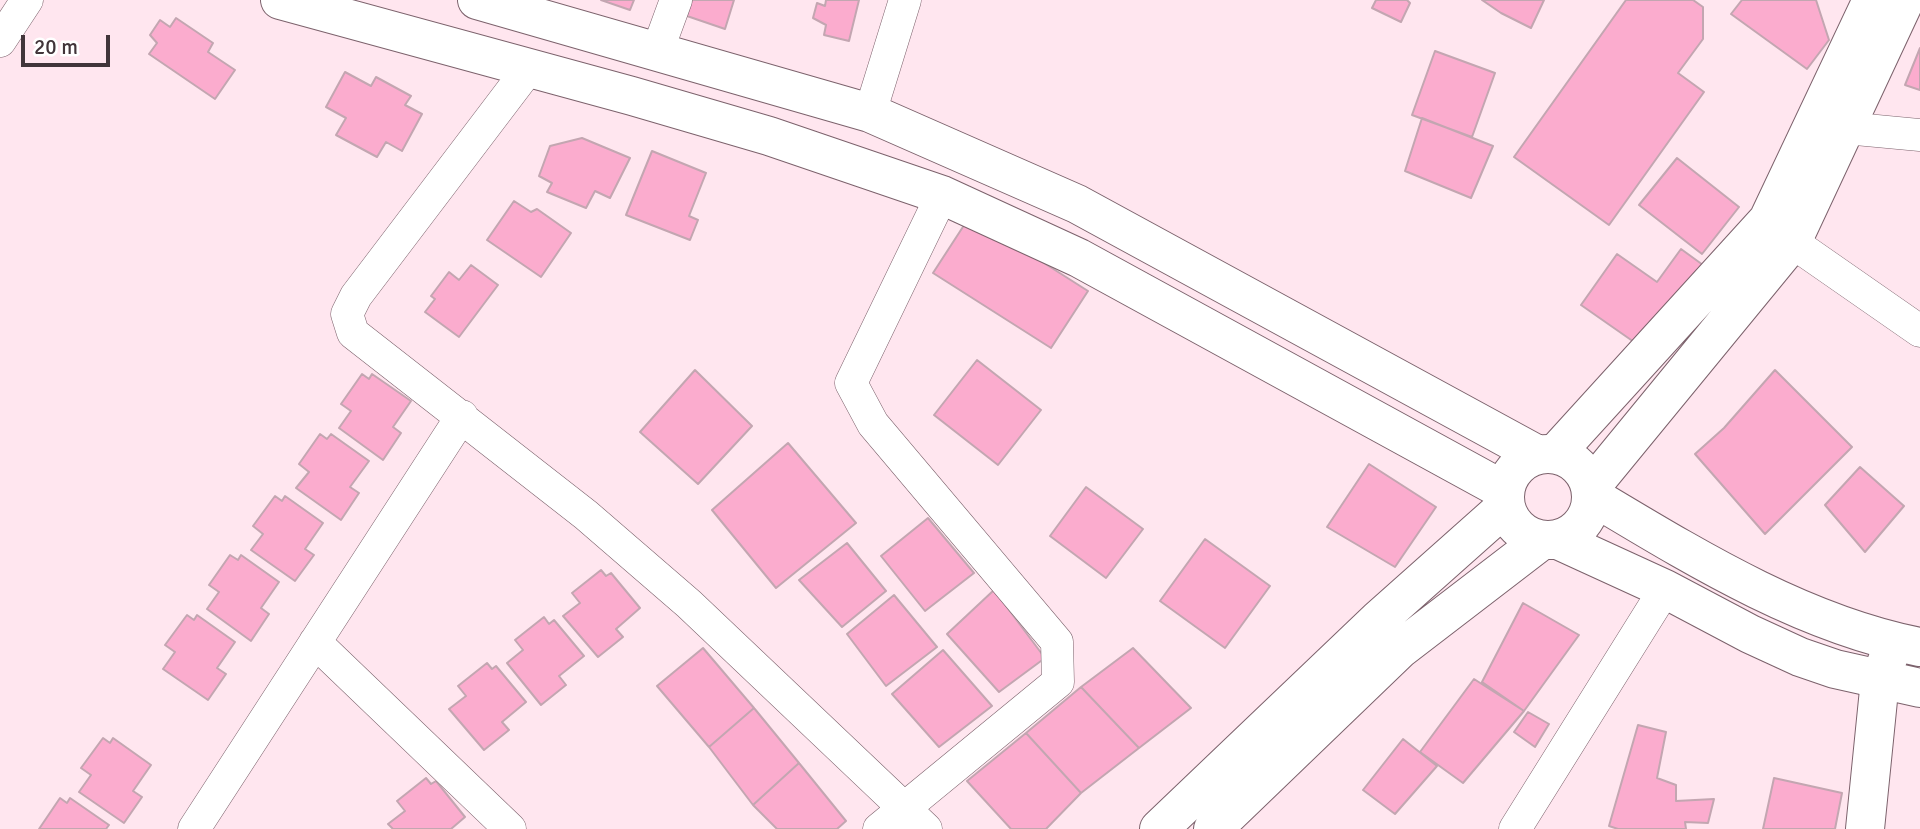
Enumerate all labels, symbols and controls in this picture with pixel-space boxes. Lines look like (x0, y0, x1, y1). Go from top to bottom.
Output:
scale bar (24, 21, 114, 65)
text: 20 m (34, 34, 78, 60)

